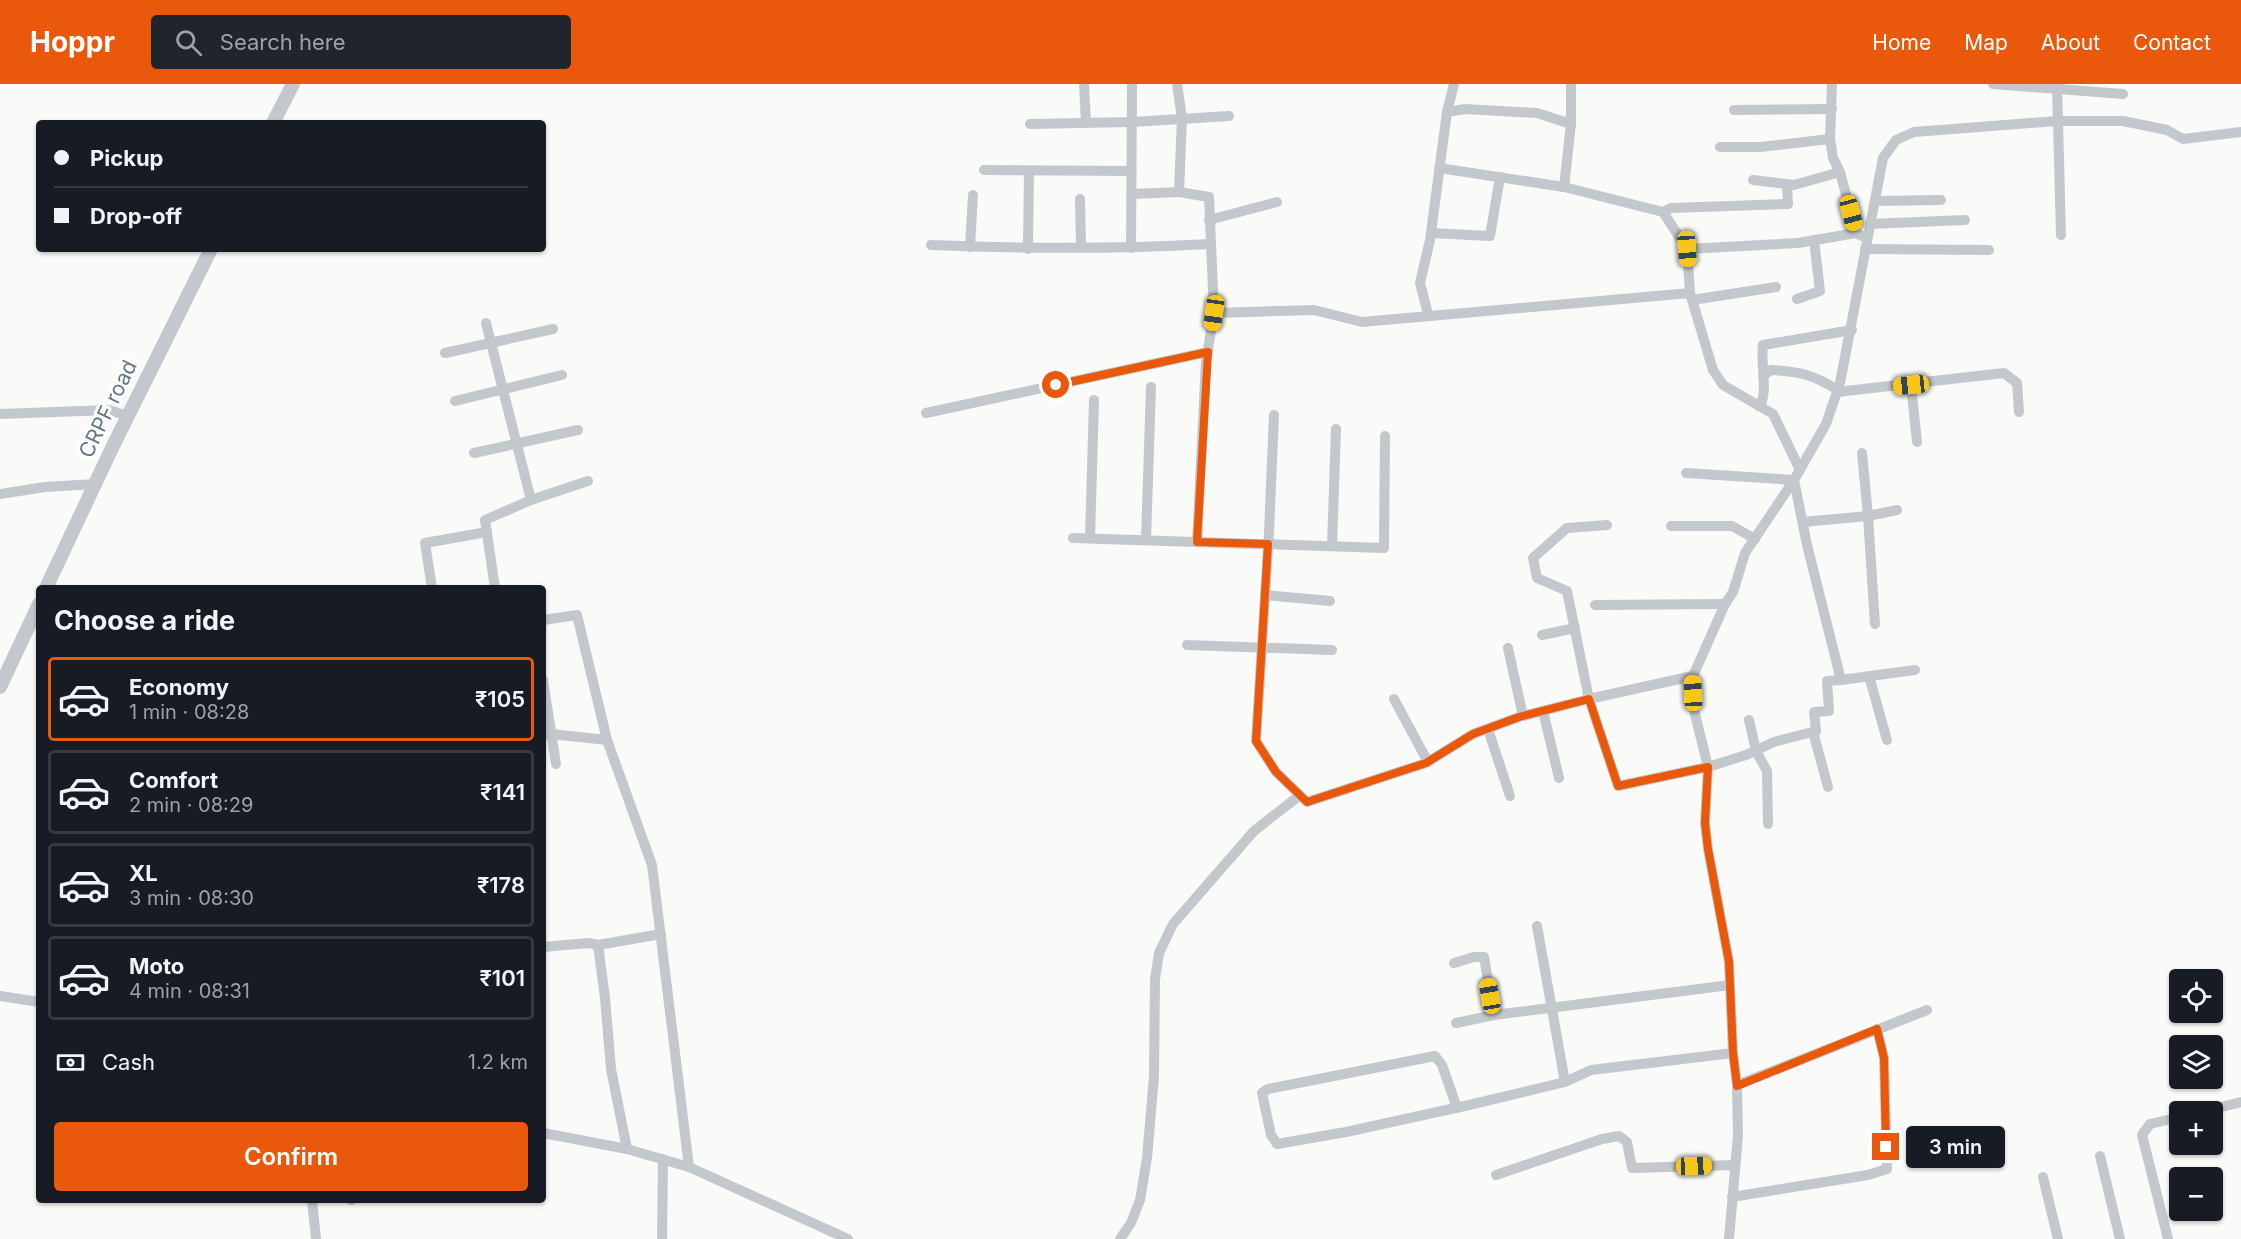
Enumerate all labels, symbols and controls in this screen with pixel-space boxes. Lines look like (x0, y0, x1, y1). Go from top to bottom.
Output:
search box (151, 15, 571, 69)
text: Hoppr (30, 25, 115, 59)
icon: search (172, 26, 205, 59)
text: Search here (220, 29, 346, 55)
text: Home (1872, 30, 1931, 55)
text: Map (1964, 30, 2008, 55)
text: About (2041, 30, 2100, 55)
text: Contact (2133, 30, 2211, 55)
text: Pickup (90, 145, 164, 171)
car (1838, 193, 1864, 233)
text: Drop-off (90, 203, 182, 229)
car (1677, 230, 1697, 268)
car (1203, 294, 1225, 332)
street label: CRPF road (73, 356, 142, 462)
route start (1042, 371, 1069, 398)
car (1892, 374, 1930, 396)
text: Choose a ride (54, 604, 235, 637)
icon: car (57, 672, 111, 726)
text: Economy (129, 674, 229, 700)
car (1683, 675, 1703, 711)
text: ₹105 (475, 686, 525, 712)
text: 1 min · 08:28 (129, 700, 249, 724)
icon: car (57, 765, 111, 819)
text: Comfort (129, 767, 218, 793)
text: ₹141 (480, 779, 525, 805)
text: 2 min · 08:29 (129, 793, 253, 817)
icon: car (57, 858, 111, 912)
text: XL (129, 860, 158, 886)
text: ₹178 (477, 872, 525, 898)
text: 3 min · 08:30 (129, 886, 254, 910)
icon: car (57, 951, 111, 1005)
text: Moto (129, 953, 184, 979)
text: ₹101 (480, 965, 525, 991)
map controls (2169, 969, 2223, 1221)
button: locate (2169, 969, 2223, 1023)
car (1478, 977, 1502, 1015)
text: 4 min · 08:31 (129, 979, 250, 1003)
button: layers (2169, 1035, 2223, 1089)
icon: cash (54, 1046, 87, 1079)
text: Cash (102, 1049, 155, 1075)
text: 1.2 km (468, 1050, 528, 1074)
button: + (2169, 1101, 2223, 1155)
button: Confirm (54, 1122, 528, 1191)
callout: 3 min (1907, 1126, 2006, 1168)
route end (1872, 1133, 1899, 1160)
text: 3 min (1929, 1135, 1982, 1159)
car (1676, 1156, 1712, 1176)
button: − (2169, 1167, 2223, 1221)

